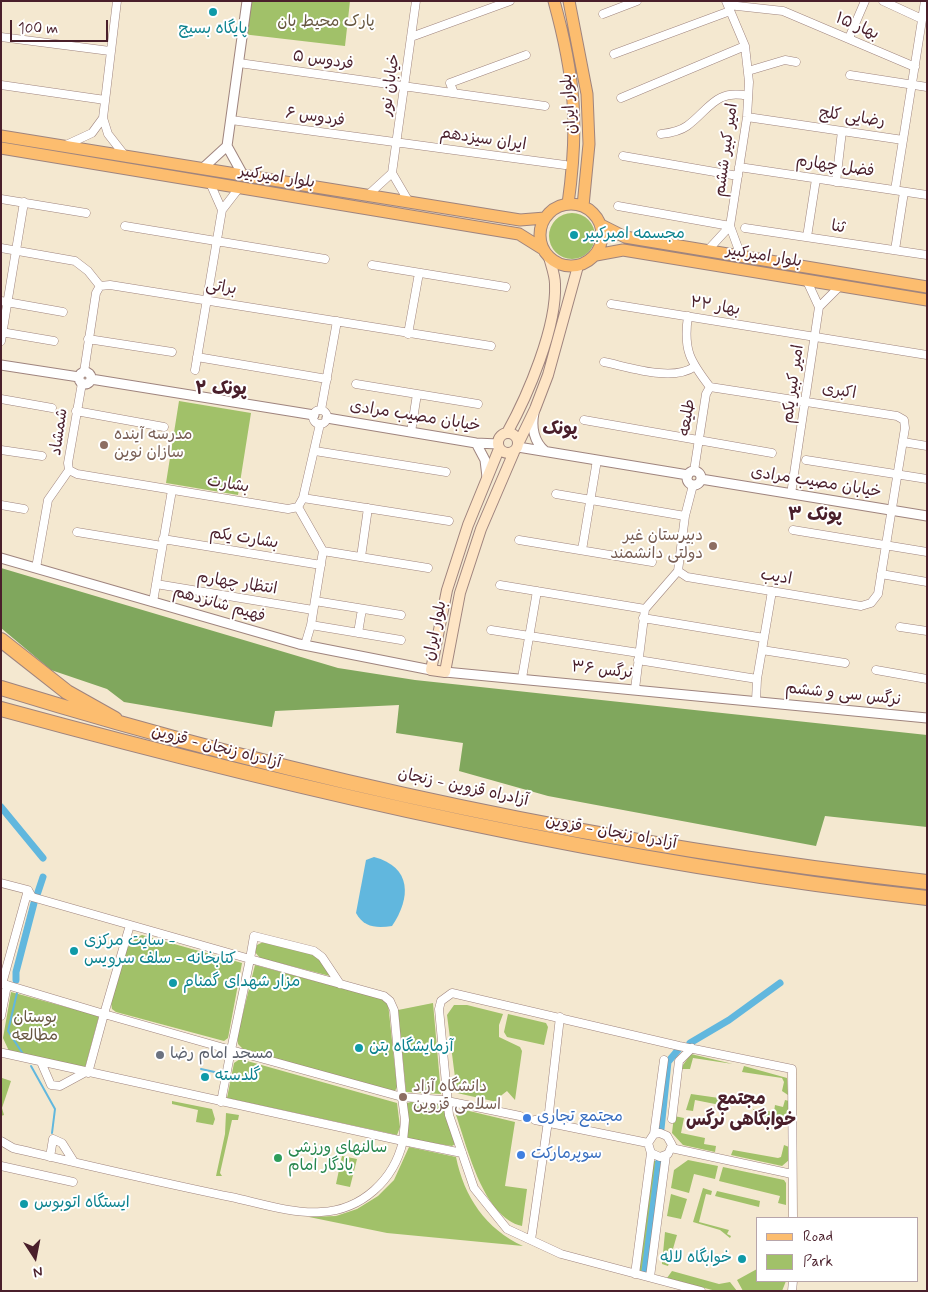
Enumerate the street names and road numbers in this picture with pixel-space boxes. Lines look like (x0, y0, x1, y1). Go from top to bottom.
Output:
street label: بهار ۱۵ (832, 9, 882, 45)
street label: فردوس ۵ (291, 47, 355, 75)
street label: خیابان نور (377, 53, 405, 117)
street label: بلوار ایران (558, 73, 582, 135)
street label: امیر کبیر ششم (711, 102, 743, 198)
street label: فردوس ۶ (284, 104, 346, 132)
street label: رضایی کلج (818, 104, 886, 132)
street label: ایران سیزدهم (439, 124, 527, 156)
street label: فضل چهارم (795, 152, 875, 182)
street label: بلوار امیرکبیر (238, 163, 316, 193)
street label: ثنا (830, 218, 846, 238)
street label: بلوار امیرکبیر (725, 242, 803, 272)
street label: براتی (204, 276, 238, 300)
street label: بهار ۲۲ (689, 294, 741, 320)
street label: امیر کبیر یکم (779, 343, 809, 425)
street label: اکبری (821, 380, 857, 404)
street label: خیابان مصیب مرادی (348, 397, 482, 437)
street label: طلیعه (676, 398, 700, 438)
street label: شمشاد (47, 407, 73, 457)
street label: خیابان مصیب مرادی (749, 463, 883, 503)
street label: بشارت (206, 472, 250, 498)
street label: بشارت یکم (208, 524, 280, 554)
street label: ادیب (759, 566, 793, 590)
street label: انتظار چهارم (196, 568, 278, 600)
street label: فهیم شانزدهم (171, 583, 267, 627)
street label: بلوار ایران (420, 599, 452, 663)
street label: نرگس ۳۶ (570, 658, 634, 684)
street label: نرگس سی و ششم (784, 679, 902, 711)
street label: آزادراه زنجان - قزوین (149, 723, 283, 773)
street label: آزادراه قزوین - زنجان (396, 765, 530, 811)
street label: آزادراه زنجان - قزوین (544, 812, 678, 854)

